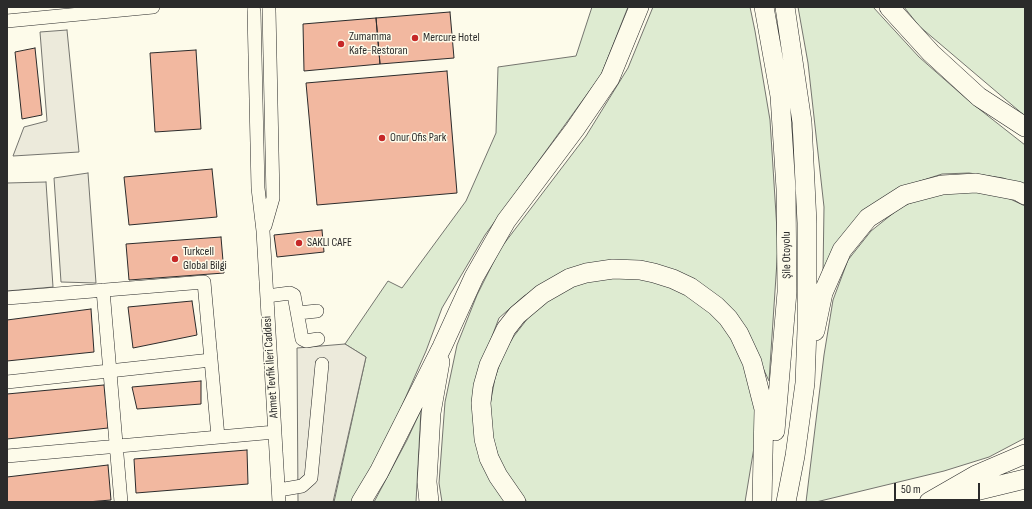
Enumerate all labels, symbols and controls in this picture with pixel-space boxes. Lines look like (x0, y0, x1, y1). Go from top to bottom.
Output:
place label: Zumamma Kafe-Restoran (349, 30, 408, 58)
place label: Mercure Hotel (423, 31, 480, 45)
marker: Mercure Hotel (410, 33, 420, 43)
marker: Zumamma Kafe-Restoran (336, 39, 346, 49)
place label: Onur Ofis Park (390, 131, 446, 145)
marker: Onur Ofis Park (377, 133, 387, 143)
street label: Şile Otoyolu (779, 231, 795, 279)
place label: SAKLI CAFE (307, 236, 352, 250)
marker: SAKLI CAFE (294, 238, 304, 248)
place label: Turkcell Global Bilgi (183, 245, 227, 273)
marker: Turkcell Global Bilgi (170, 254, 180, 264)
street label: Ahmet Tevfik İleri Caddesi (260, 315, 282, 419)
scale bar (896, 475, 982, 501)
text: 50 m (901, 482, 921, 497)

